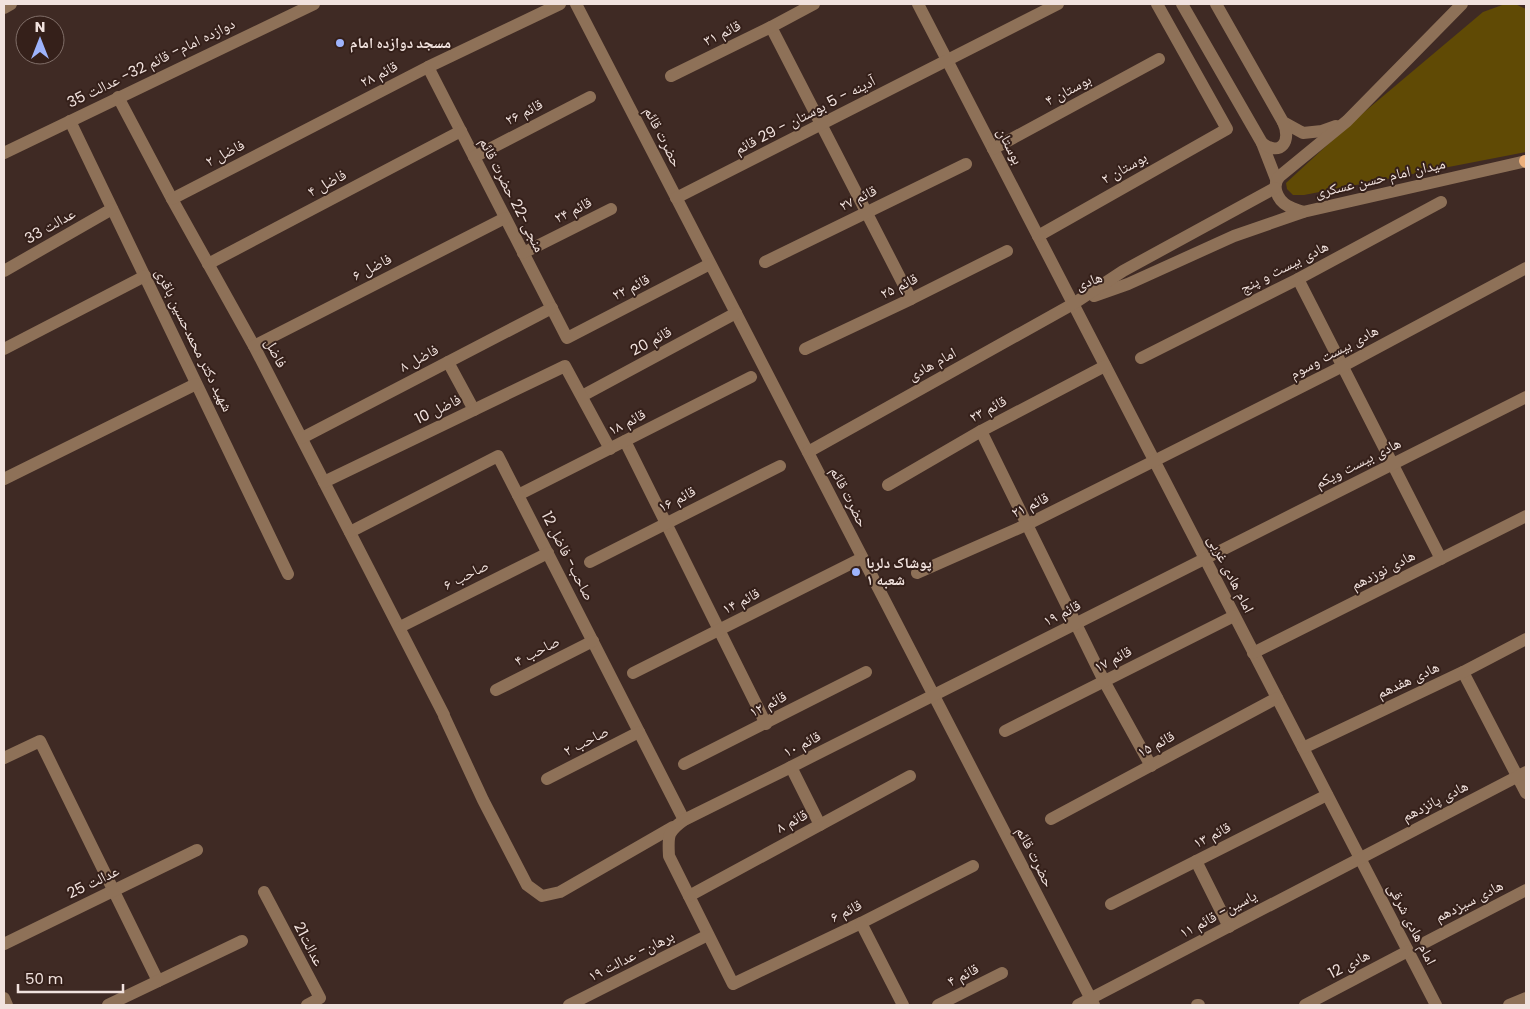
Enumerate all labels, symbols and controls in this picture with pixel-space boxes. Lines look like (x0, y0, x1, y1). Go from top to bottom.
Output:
street label: دوازده امام- قائم 32- عدالت 35 (63, 13, 238, 112)
street label: قائم ۳۱ (699, 14, 744, 51)
north arrow (15, 15, 65, 65)
text: N (35, 17, 45, 37)
place label: مسجد دوازده امام (350, 32, 451, 53)
marker: مسجد دوازده امام (334, 37, 346, 49)
street label: قائم ۲۸ (356, 55, 401, 92)
street label: آدینه - 5 بوستان - 29 قائم (731, 69, 880, 159)
street label: بوستان ۴ (1041, 69, 1095, 111)
street label: قائم ۲۶ (501, 93, 546, 130)
street label: حضرت قائم (639, 103, 688, 171)
street label: بوستان (992, 124, 1029, 168)
street label: فاضل ۲ (202, 134, 248, 171)
street label: منجی-22 حضرت قائم (474, 134, 550, 256)
street label: بوستان ۲ (1097, 146, 1151, 189)
street label: میدان امام حسن عسکری (1313, 152, 1447, 203)
street label: فاضل ۴ (304, 164, 350, 202)
street label: قائم ۲۷ (835, 179, 880, 216)
street label: قائم ۲۴ (550, 191, 595, 228)
street label: عدالت 33 (21, 202, 79, 249)
street label: هادی بیست و پنج (1236, 235, 1332, 298)
street label: فاضل ۶ (349, 248, 395, 285)
street label: شهید دکتر محمدحسین باقری (151, 264, 238, 415)
street label: هادی (1073, 266, 1105, 295)
street label: قائم ۲۵ (876, 267, 921, 304)
street label: قائم ۲۲ (608, 268, 653, 305)
street label: هادی بیست وسوم (1286, 319, 1382, 384)
street label: قائم 20 (626, 321, 675, 360)
street label: فاضل (260, 334, 293, 371)
street label: فاضل ۸ (396, 339, 442, 377)
street label: امام هادی (904, 342, 960, 385)
street label: فاضل 10 (411, 388, 464, 429)
street label: قائم ۲۳ (965, 390, 1010, 427)
street label: قائم ۱۸ (604, 403, 649, 440)
street label: هادی بیست ویکم (1311, 432, 1404, 493)
street label: حضرت قائم (825, 463, 874, 531)
street label: قائم ۱۶ (654, 480, 699, 517)
street label: قائم ۲۱ (1007, 486, 1052, 523)
street label: صاحب- فاضل 12 (537, 507, 600, 604)
street label: امام هادی غربی (1203, 531, 1260, 616)
street label: هادی نوزدهم (1347, 544, 1419, 595)
place label: پوشاک دلربا شعبه ۱ (866, 552, 932, 590)
street label: صاحب ۶ (440, 554, 492, 595)
marker: پوشاک دلربا شعبه ۱ (850, 566, 862, 578)
street label: قائم ۱۴ (718, 582, 763, 619)
street label: قائم ۱۹ (1039, 594, 1084, 631)
street label: صاحب ۴ (511, 630, 563, 671)
street label: قائم ۱۷ (1090, 640, 1135, 677)
street label: هادی هفدهم (1373, 656, 1443, 703)
street label: قائم ۱۲ (745, 685, 790, 722)
street label: صاحب ۲ (560, 720, 612, 761)
street label: قائم ۱۰ (779, 725, 824, 762)
street label: قائم ۱۵ (1133, 725, 1178, 762)
street label: هادی پانزدهم (1398, 775, 1472, 826)
street label: قائم ۸ (772, 804, 811, 838)
street label: قائم ۱۳ (1189, 816, 1234, 853)
street label: حضرت قائم (1011, 823, 1060, 891)
street label: عدالت 25 (63, 860, 123, 903)
street label: هادی سیزدهم (1431, 874, 1507, 927)
street label: امام هادی شرقی (1383, 879, 1442, 968)
street label: یاسین- قائم ۱۱ (1175, 884, 1260, 943)
street label: قائم ۶ (826, 894, 865, 927)
street label: 21عدالت (289, 918, 330, 970)
street label: برهان- عدالت ۱۹ (584, 925, 677, 986)
street label: 12 هادی (1324, 944, 1373, 983)
street label: قائم ۴ (943, 958, 982, 991)
scale bar (18, 962, 122, 994)
text: 50 m (25, 968, 63, 989)

